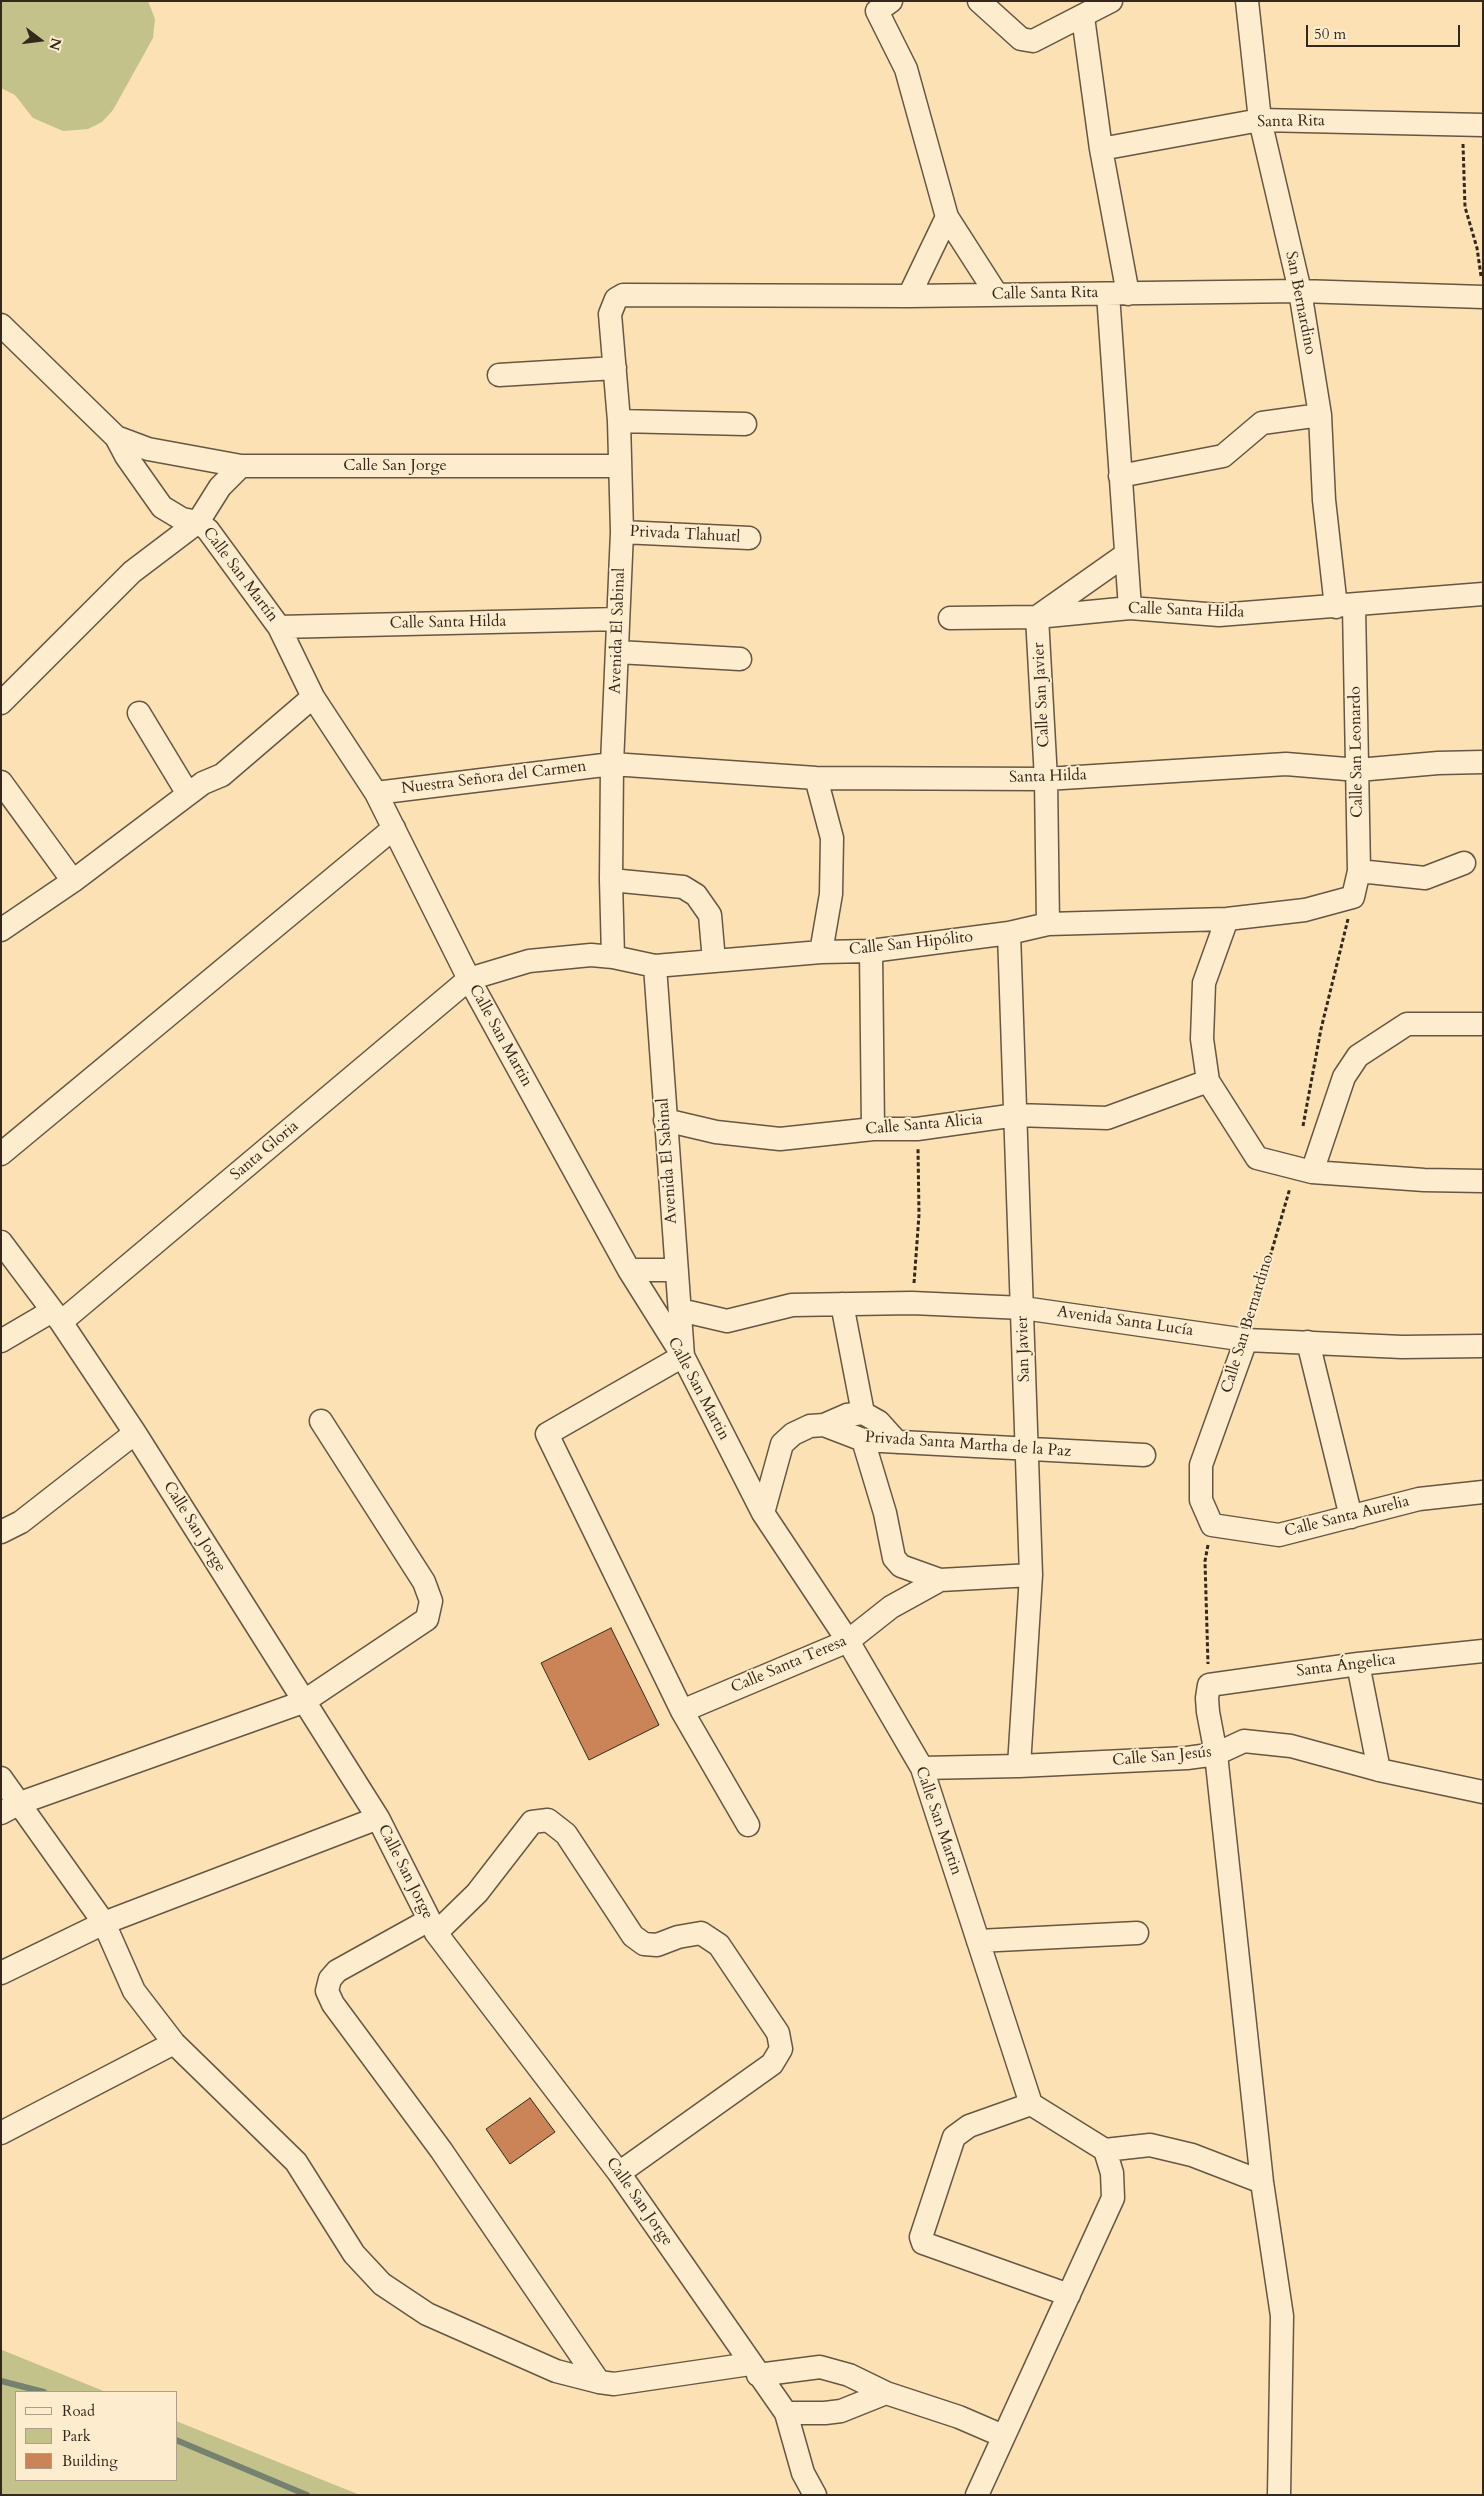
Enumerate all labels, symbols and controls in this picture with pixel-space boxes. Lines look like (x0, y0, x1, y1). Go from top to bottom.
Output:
north arrow (15, 15, 65, 65)
scale bar (1309, 15, 1463, 47)
text: 50 m (1314, 24, 1346, 44)
text: N (44, 36, 66, 52)
street label: Santa Rita (1257, 112, 1325, 132)
street label: San Bernardino (1281, 250, 1319, 356)
street label: Calle Santa Rita (991, 283, 1099, 305)
street label: Calle San Jorge (343, 456, 447, 476)
street label: Privada Tlahuatl (629, 523, 741, 547)
street label: Calle San Martín (198, 524, 282, 626)
street label: Avenida El Sabinal (606, 568, 630, 694)
street label: Calle Santa Hilda (1127, 599, 1245, 623)
street label: Calle Santa Hilda (390, 612, 506, 634)
street label: Calle San Javier (1030, 642, 1054, 748)
street label: Calle San Leonardo (1346, 686, 1368, 818)
street label: Nuestra Señora del Carmen (400, 757, 588, 799)
street label: Santa Hilda (1009, 766, 1087, 788)
street label: Calle San Hipólito (848, 928, 974, 960)
street label: Calle San Martin (464, 982, 536, 1090)
street label: Avenida El Sabinal (654, 1097, 682, 1225)
street label: Calle Santa Alicia (864, 1110, 984, 1140)
street label: Santa Gloria (227, 1117, 303, 1185)
street label: Calle San Bernardino (1218, 1252, 1278, 1396)
street label: Avenida Santa Lucía (1056, 1303, 1194, 1341)
street label: San Javier (1013, 1316, 1035, 1382)
street label: Calle San Martin (663, 1334, 733, 1444)
street label: Privada Santa Martha de la Paz (864, 1428, 1072, 1462)
street label: Calle San Jorge (158, 1478, 230, 1576)
street label: Calle Santa Aurelia (1283, 1492, 1411, 1542)
street label: Calle Santa Teresa (728, 1632, 850, 1698)
street label: Santa Ángelica (1295, 1650, 1397, 1682)
street label: Calle San Jesús (1112, 1743, 1212, 1771)
street label: Calle San Martin (910, 1764, 966, 1878)
street label: Calle San Jorge (373, 1822, 437, 1922)
street label: Calle San Jorge (602, 2154, 676, 2250)
legend (15, 2391, 178, 2481)
text: Road (62, 2401, 95, 2421)
text: Park (62, 2426, 91, 2446)
text: Building (62, 2451, 118, 2471)

